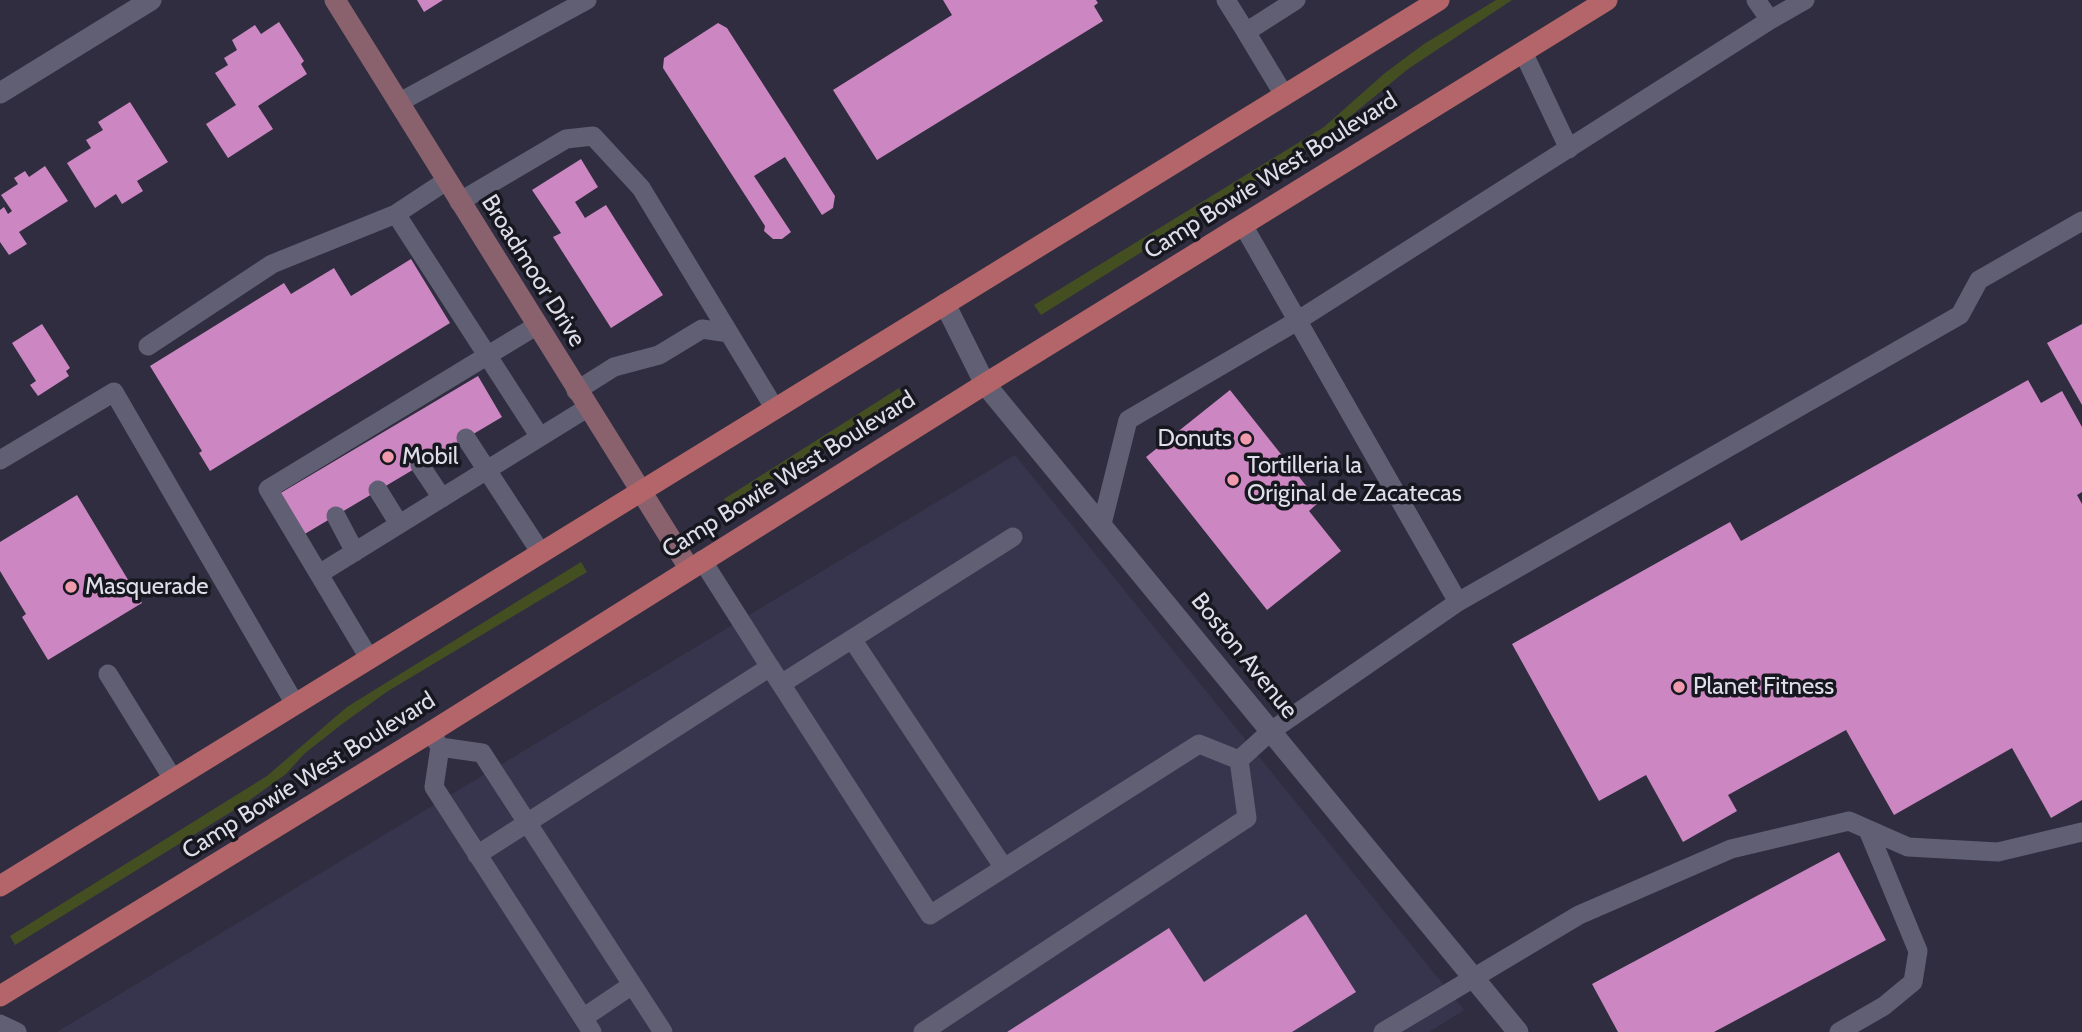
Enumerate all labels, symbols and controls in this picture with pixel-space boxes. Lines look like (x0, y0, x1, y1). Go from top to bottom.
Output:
street label: Camp Bowie West Boulevard (1139, 86, 1403, 266)
street label: Broadmoor Drive (475, 190, 591, 352)
street label: Camp Bowie West Boulevard (657, 385, 921, 565)
place label: Donuts (1157, 425, 1232, 453)
marker: Donuts (1238, 431, 1254, 447)
place label: Mobil (402, 443, 458, 471)
marker: Mobil (380, 449, 396, 465)
place label: Tortilleria la Original de Zacatecas (1247, 452, 1462, 508)
marker: Tortilleria la Original de Zacatecas (1225, 472, 1241, 488)
place label: Masquerade (85, 573, 209, 601)
marker: Masquerade (63, 579, 79, 595)
street label: Boston Avenue (1184, 587, 1304, 725)
place label: Planet Fitness (1693, 673, 1834, 701)
marker: Planet Fitness (1671, 679, 1687, 695)
street label: Camp Bowie West Boulevard (177, 686, 441, 866)

